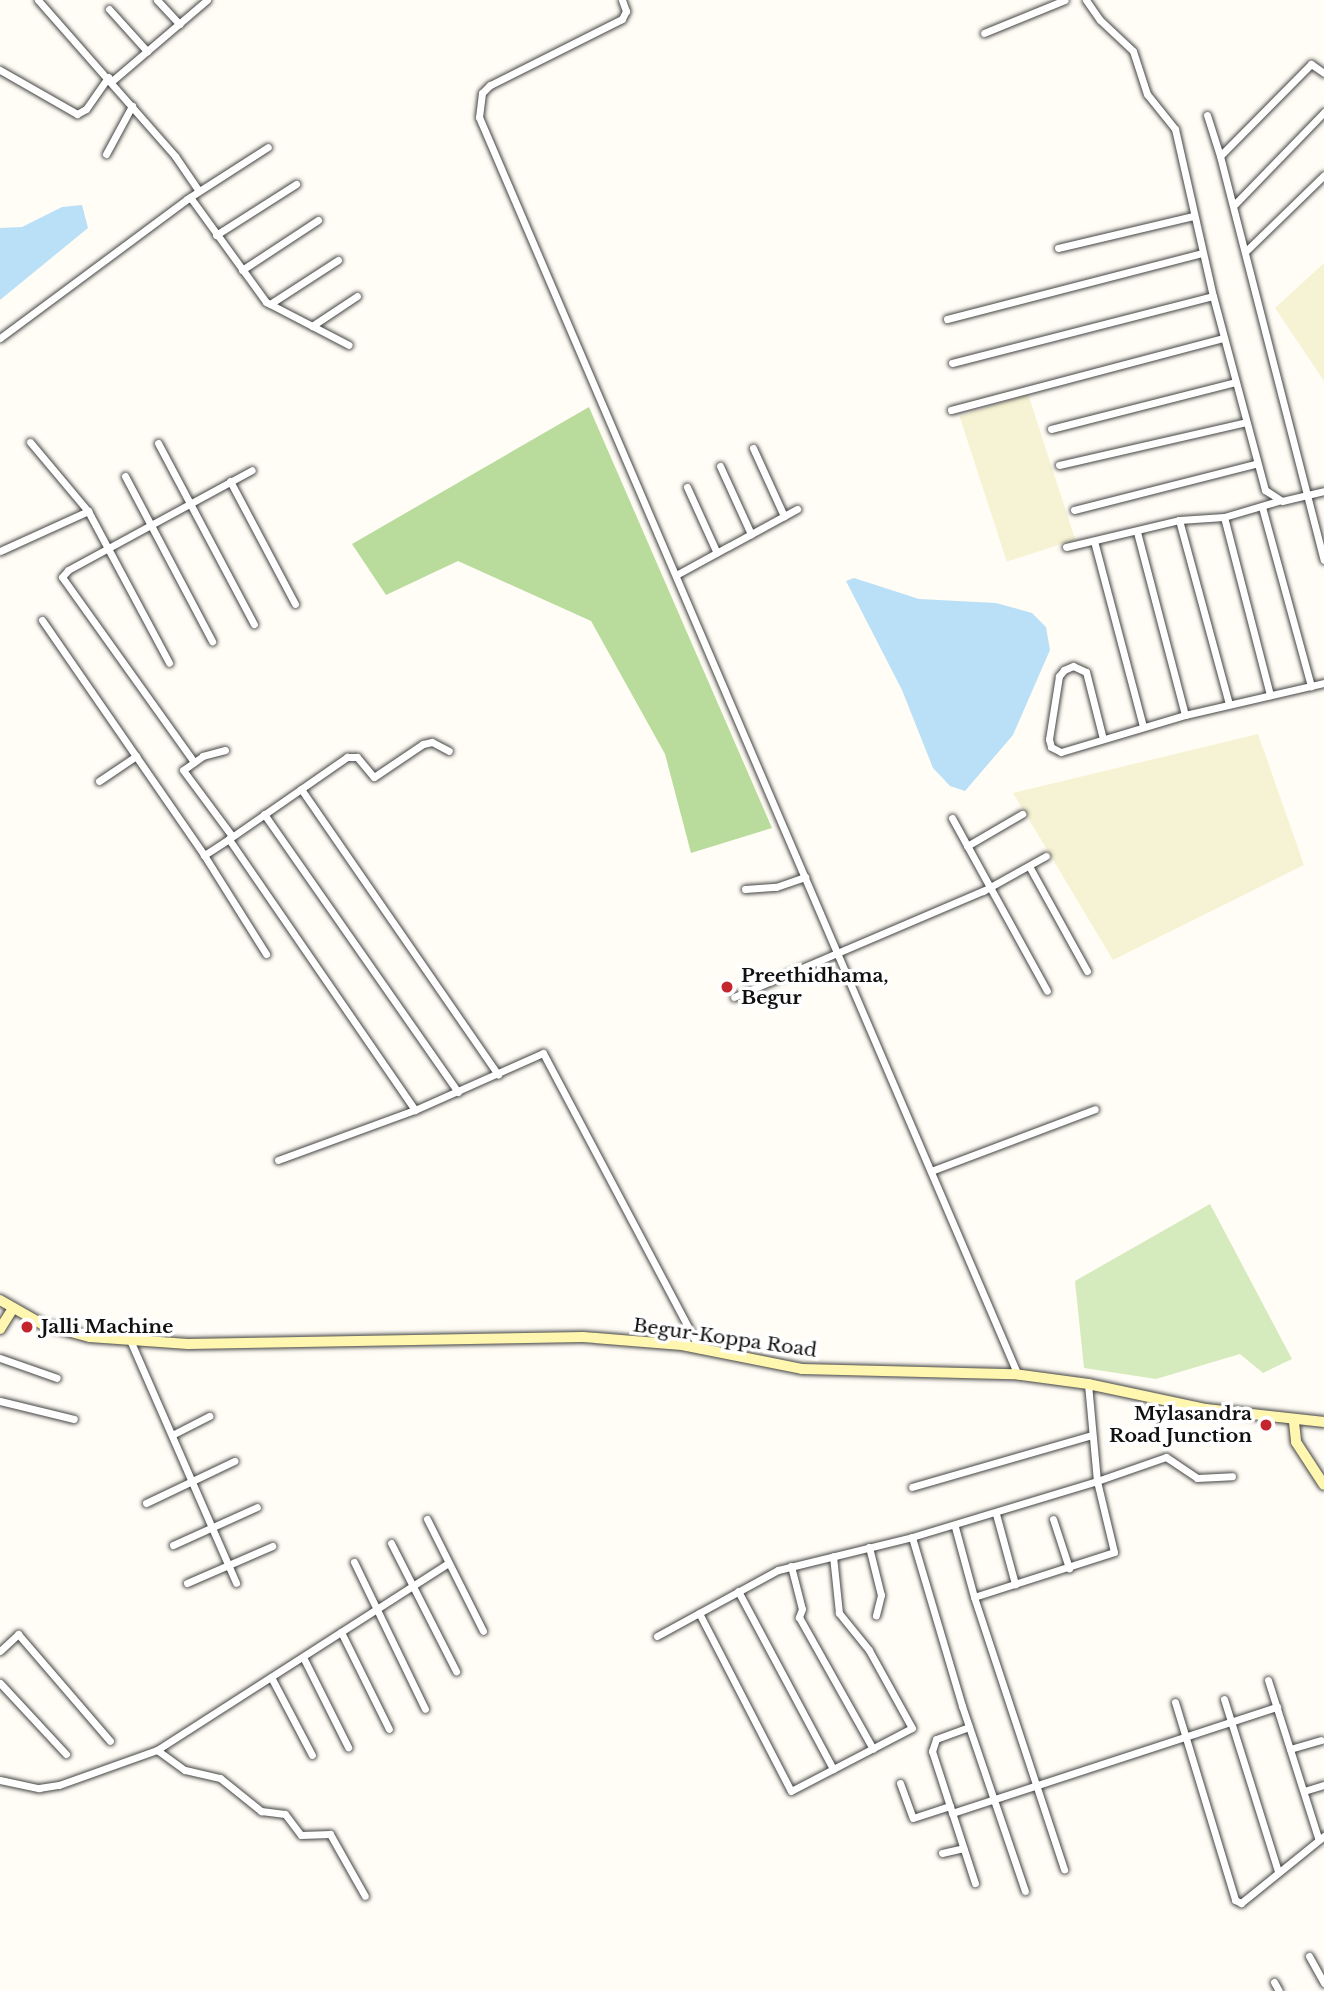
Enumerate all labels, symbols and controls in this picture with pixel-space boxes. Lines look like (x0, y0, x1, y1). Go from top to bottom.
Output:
place label: Preethidhama, Begur (741, 965, 888, 1009)
marker: Preethidhama, Begur (719, 979, 735, 995)
street label: Begur-Koppa Road (632, 1314, 818, 1362)
place label: Jalli Machine (41, 1316, 173, 1338)
marker: Jalli Machine (19, 1319, 35, 1335)
place label: Mylasandra Road Junction (1109, 1403, 1252, 1447)
marker: Mylasandra Road Junction (1258, 1417, 1274, 1433)

